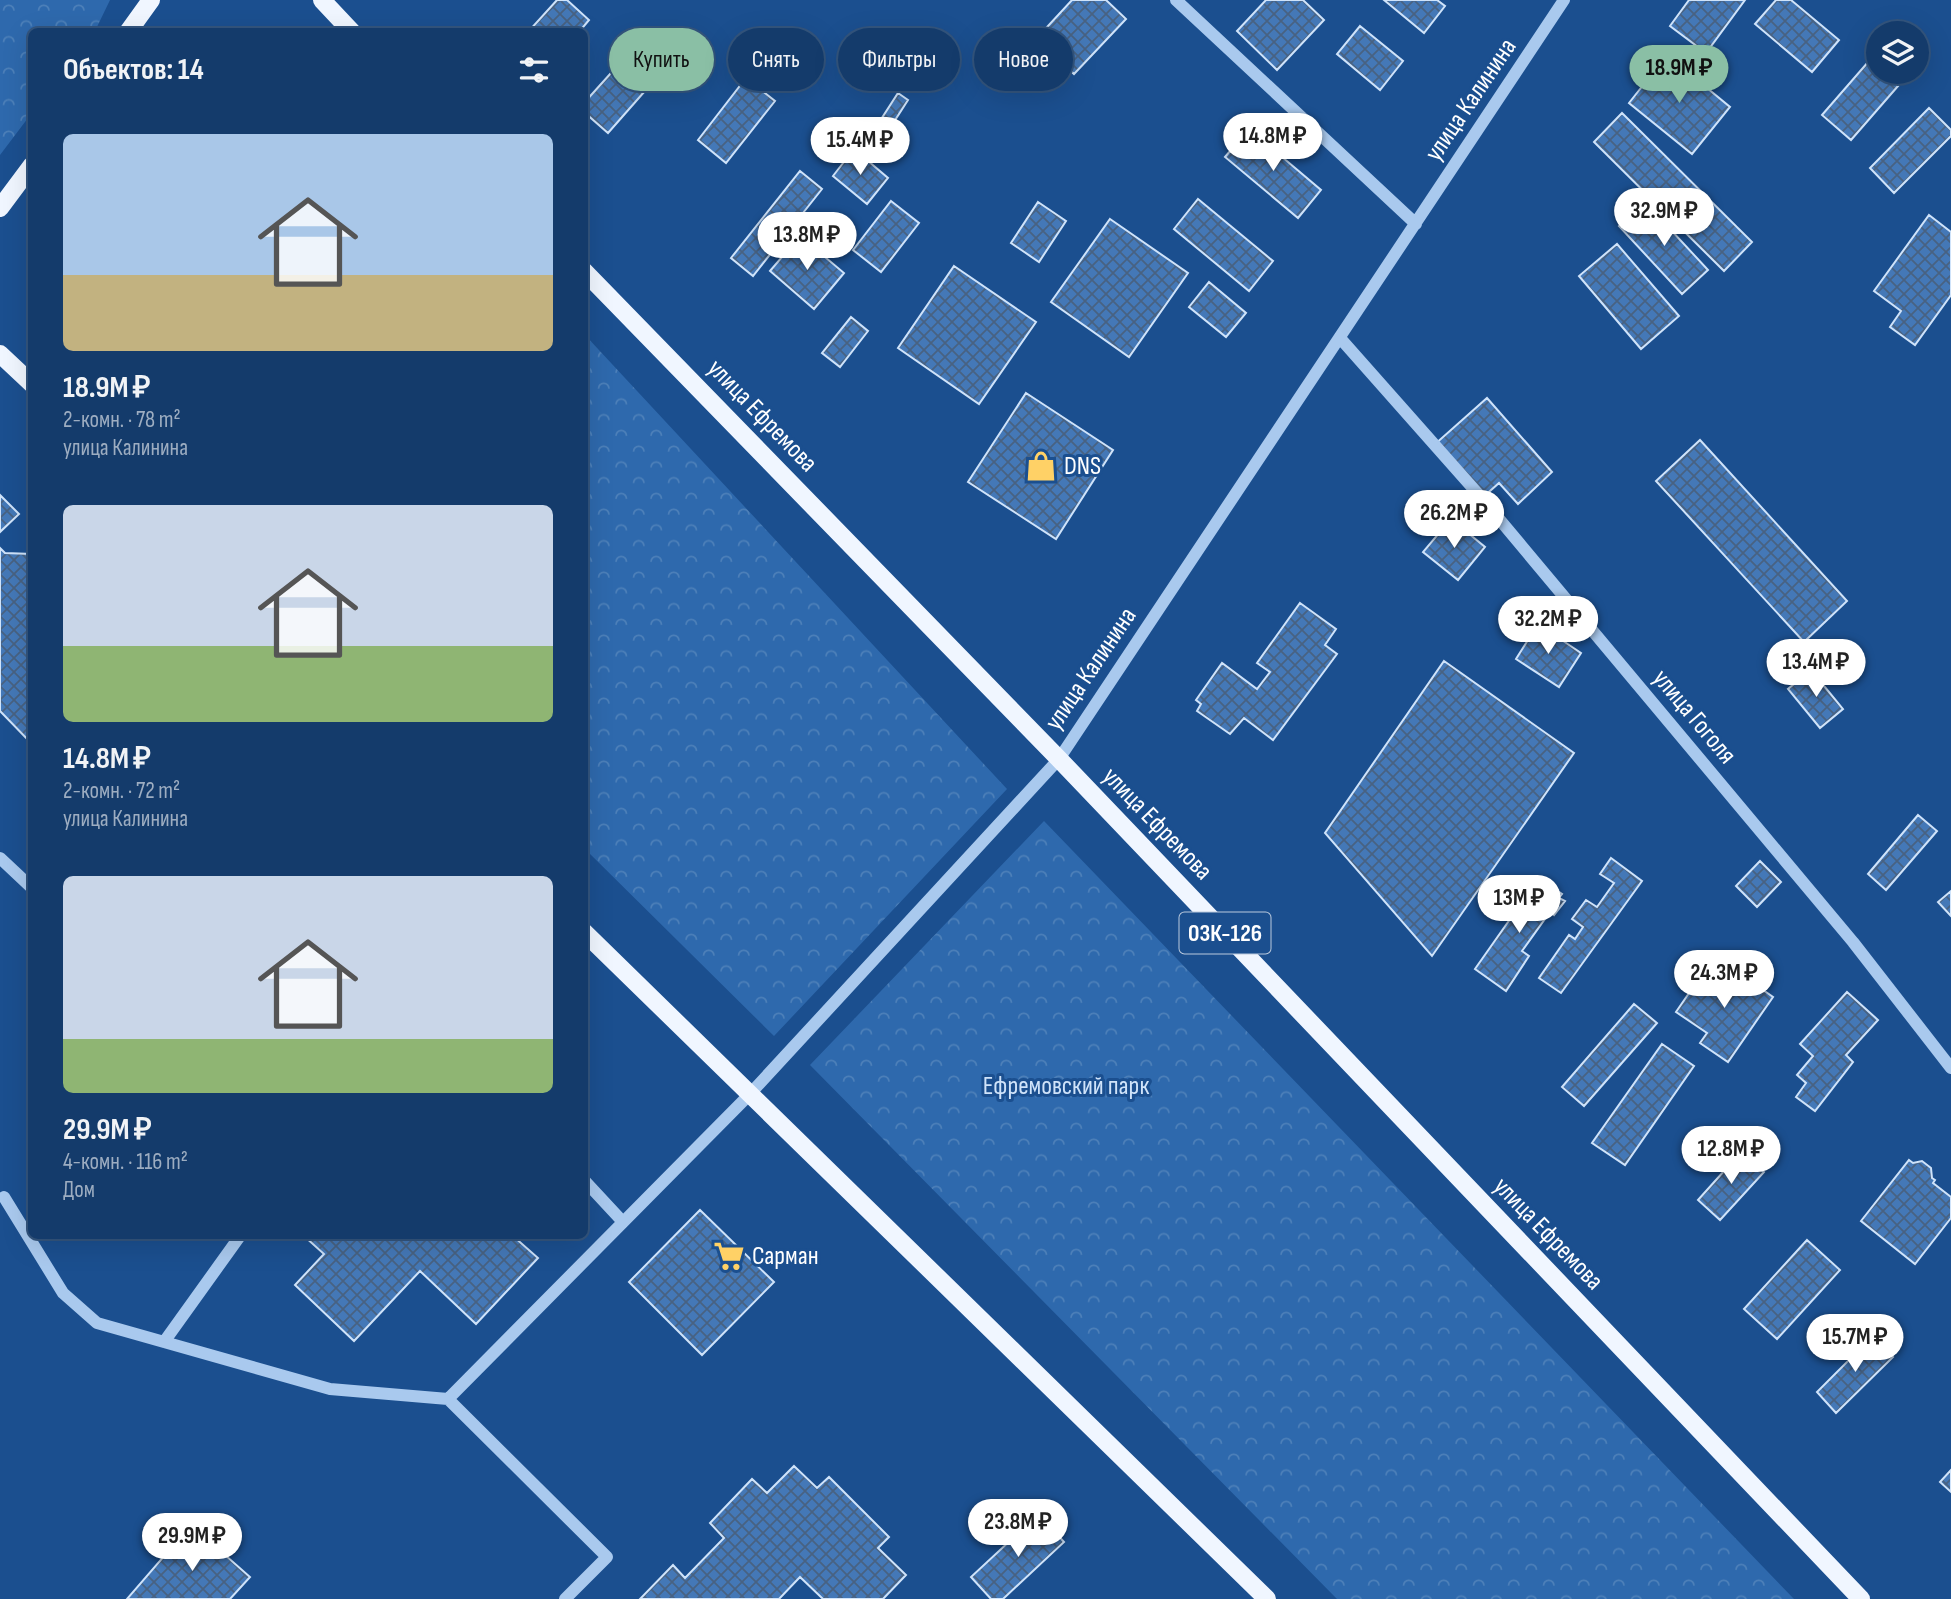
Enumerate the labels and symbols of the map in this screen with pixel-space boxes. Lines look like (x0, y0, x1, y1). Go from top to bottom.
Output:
street label: улица Калинина (1419, 33, 1523, 167)
pin: 18.9M ₽ (1614, 46, 1744, 105)
pin: 14.8M ₽ (1208, 114, 1338, 173)
pin: 15.4M ₽ (795, 118, 925, 177)
pin: 32.9M ₽ (1599, 188, 1729, 248)
pin: 13.8M ₽ (742, 212, 872, 272)
street label: улица Ефремова (701, 353, 823, 479)
shop icon: DNS (1024, 449, 1058, 483)
place label: DNS (1064, 451, 1101, 482)
pin: 26.2M ₽ (1389, 490, 1519, 550)
pin: 32.2M ₽ (1483, 596, 1613, 656)
street label: улица Калинина (1039, 602, 1143, 736)
pin: 13.4M ₽ (1751, 640, 1881, 699)
street label: улица Гоголя (1646, 664, 1742, 770)
street label: улица Ефремова (1096, 761, 1218, 887)
pin: 13M ₽ (1470, 876, 1568, 935)
road number: 03К-126 (1180, 912, 1270, 953)
pin: 24.3M ₽ (1659, 950, 1789, 1010)
park label: Ефремовский парк (983, 1071, 1149, 1102)
pin: 12.8M ₽ (1666, 1126, 1796, 1186)
street label: улица Ефремова (1487, 1171, 1609, 1297)
supermarket icon: Сарман (712, 1239, 746, 1273)
place label: Сарман (752, 1241, 819, 1272)
pin: 15.7M ₽ (1790, 1314, 1920, 1374)
pin: 23.8M ₽ (953, 1500, 1083, 1559)
pin: 29.9M ₽ (127, 1514, 257, 1573)

